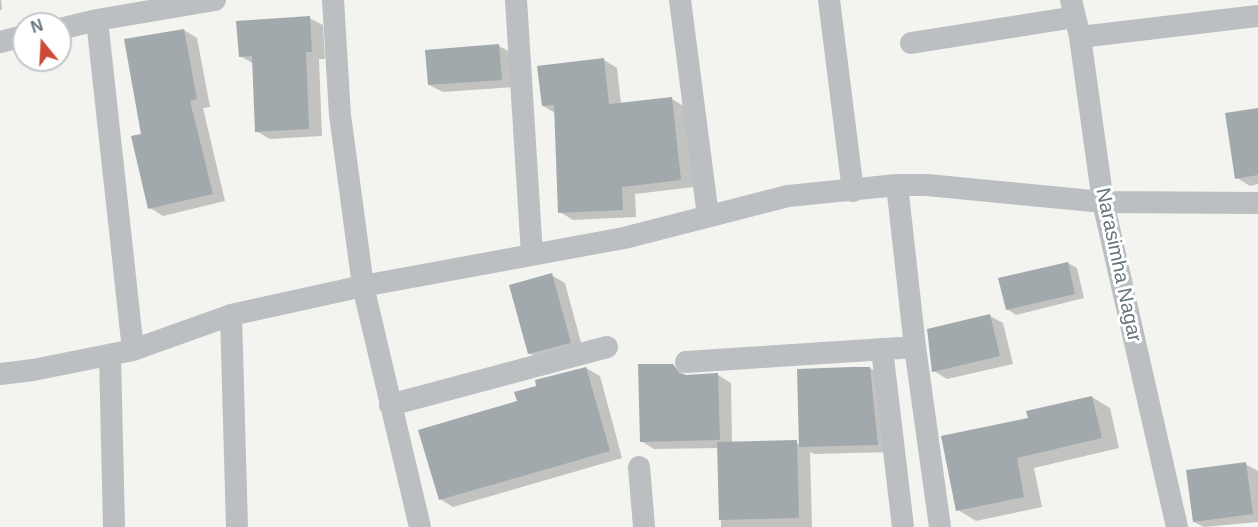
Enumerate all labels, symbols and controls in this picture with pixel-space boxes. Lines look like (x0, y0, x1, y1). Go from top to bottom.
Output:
north arrow (12, 12, 72, 72)
text: N (29, 16, 45, 36)
street label: Narasimha Nagar (1090, 186, 1146, 344)

